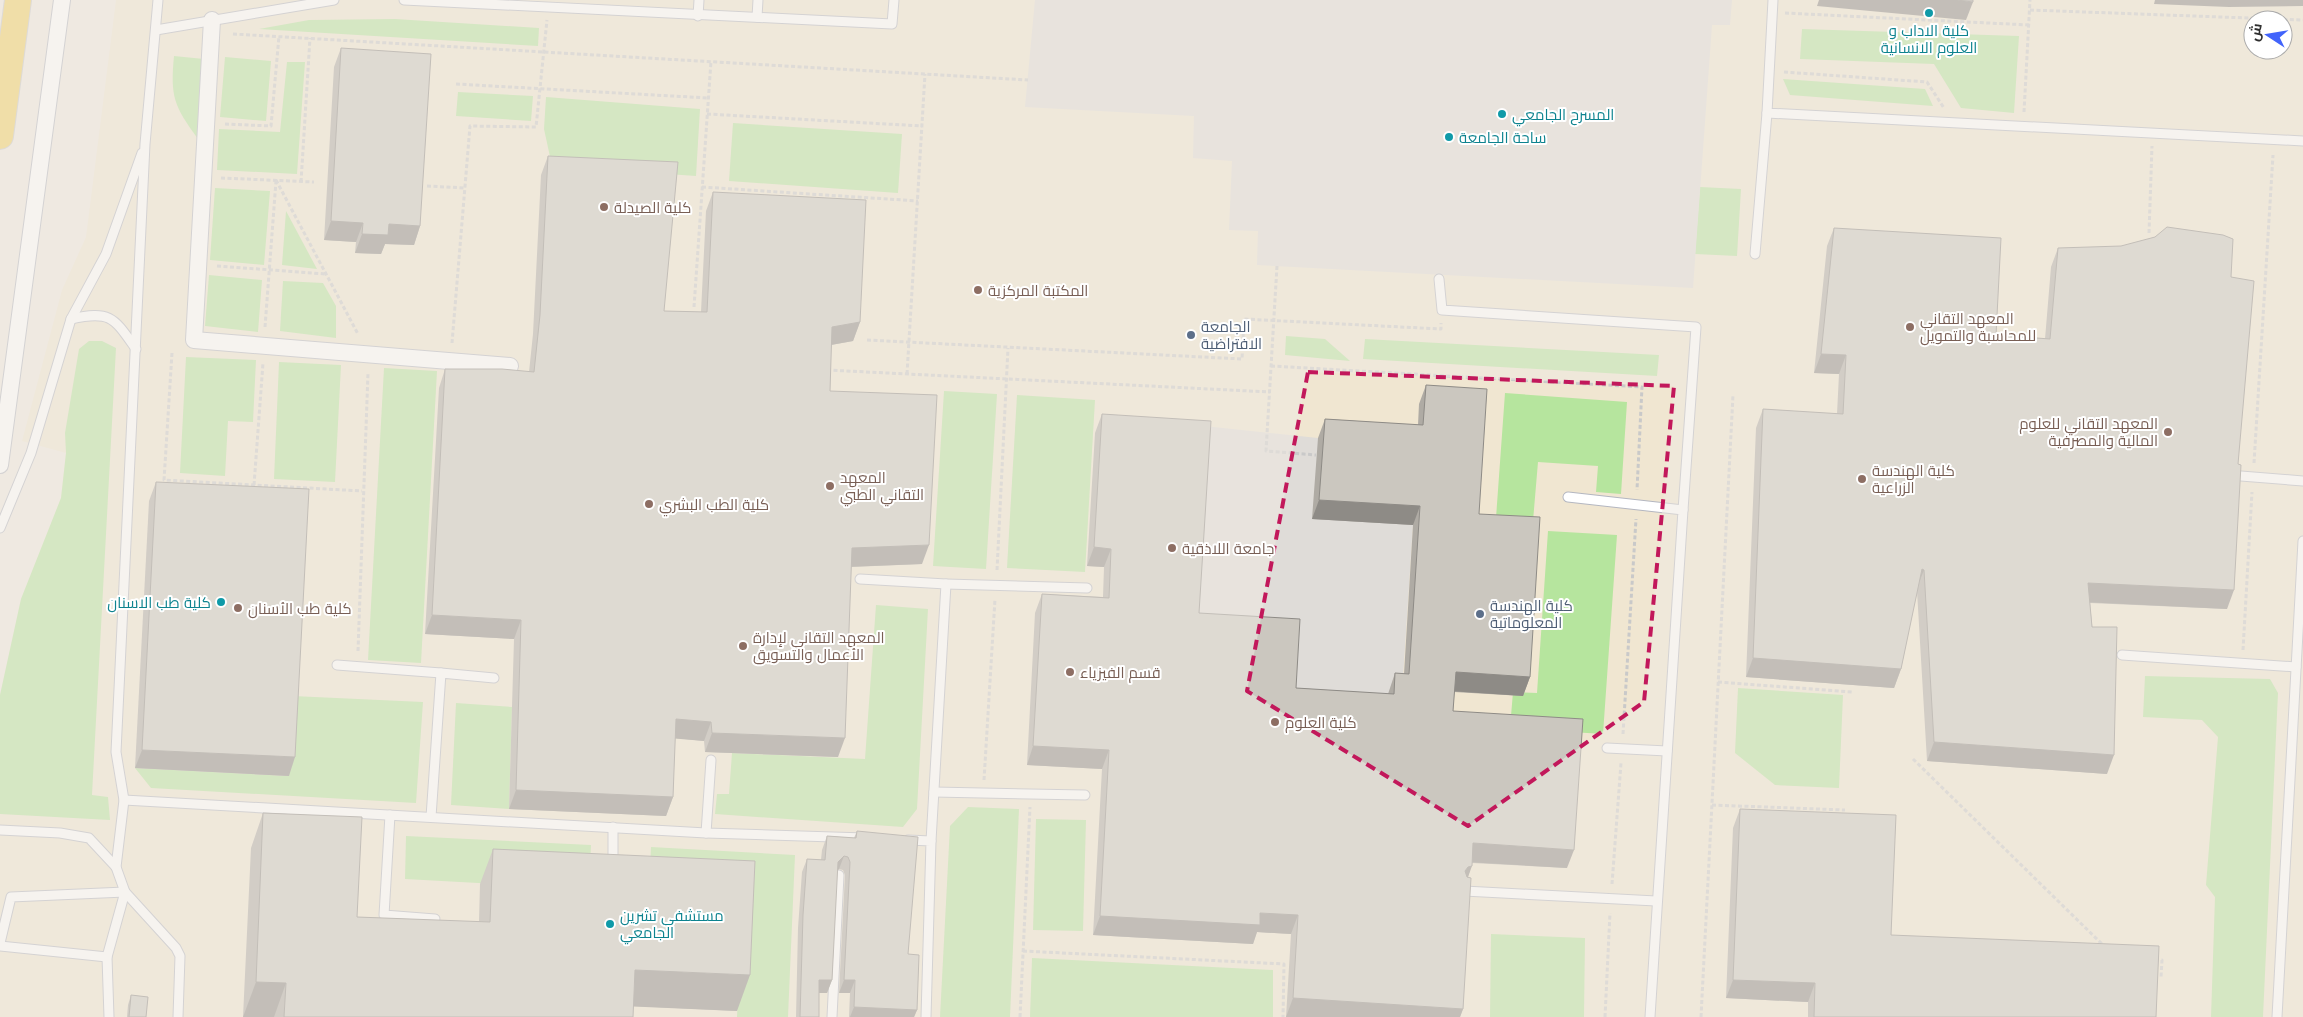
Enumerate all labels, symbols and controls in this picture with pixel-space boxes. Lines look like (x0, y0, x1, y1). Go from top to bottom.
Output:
marker: كلية الاداب و العلوم الانسانية (1923, 7, 1935, 19)
north arrow (2243, 10, 2293, 60)
place label: كلية الاداب و العلوم الانسانية (1881, 22, 1977, 58)
text: ش (2246, 22, 2266, 43)
place label: المسرح الجامعي (1512, 106, 1614, 127)
marker: المسرح الجامعي (1496, 108, 1508, 120)
place label: ساحة الجامعة (1459, 129, 1546, 146)
marker: ساحة الجامعة (1443, 131, 1455, 143)
place label: كلية الصيدلة (614, 199, 691, 216)
marker: كلية الصيدلة (598, 201, 610, 213)
place label: المكتبة المركزية (988, 282, 1088, 300)
marker: المكتبة المركزية (972, 284, 984, 296)
place label: المعهد التقاني للمحاسبة والتمويل (1920, 310, 2036, 346)
place label: الجامعة الافتراضية (1201, 318, 1262, 353)
marker: المعهد التقاني للمحاسبة والتمويل (1904, 321, 1916, 333)
marker: الجامعة الافتراضية (1185, 329, 1197, 341)
place label: المعهد التقاني للعلوم المالية والمصرفية (2019, 415, 2158, 450)
marker: المعهد التقاني للعلوم المالية والمصرفية (2162, 426, 2174, 438)
place label: كلية الهندسة الزراعية (1872, 462, 1955, 497)
place label: المعهد التقاني الطبي (840, 469, 924, 507)
marker: كلية الهندسة الزراعية (1856, 473, 1868, 485)
marker: المعهد التقاني الطبي (824, 480, 836, 492)
place label: كلية الطب البشري (659, 496, 769, 517)
marker: كلية الطب البشري (643, 498, 655, 510)
place label: جامعة اللاذقية (1182, 540, 1274, 557)
marker: جامعة اللاذقية (1166, 542, 1178, 554)
place label: كلية طب الاسنان (107, 594, 211, 613)
marker: كلية طب الاسنان (215, 596, 227, 608)
place label: كلية الهندسة المعلوماتية (1490, 597, 1573, 632)
place label: كلية طب الأسنان (248, 600, 352, 619)
marker: كلية طب الأسنان (232, 602, 244, 614)
marker: كلية الهندسة المعلوماتية (1474, 608, 1486, 620)
place label: المعهد التقاني لإدارة الأعمال والتسويق (753, 629, 885, 665)
marker: المعهد التقاني لإدارة الأعمال والتسويق (737, 640, 749, 652)
place label: قسم الفيزياء (1080, 664, 1161, 683)
marker: قسم الفيزياء (1064, 666, 1076, 678)
place label: كلية العلوم (1285, 714, 1357, 733)
marker: كلية العلوم (1269, 716, 1281, 728)
place label: مستشفى تشرين الجامعي (620, 907, 724, 945)
marker: مستشفى تشرين الجامعي (604, 918, 616, 930)

